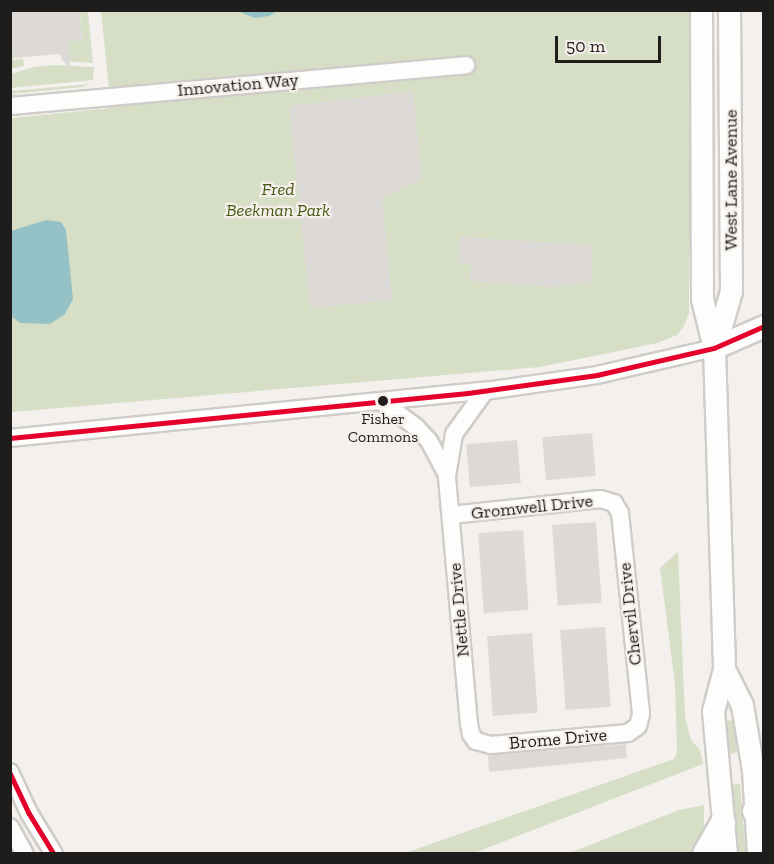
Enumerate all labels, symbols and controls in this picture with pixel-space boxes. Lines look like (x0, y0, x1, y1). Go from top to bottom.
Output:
scale bar (558, 24, 664, 62)
text: 50 m (566, 35, 605, 57)
street label: Innovation Way (176, 69, 300, 101)
street label: West Lane Avenue (720, 109, 742, 251)
park label: Fred Beekman Park (226, 179, 330, 222)
marker: Fisher Commons (377, 395, 389, 407)
place label: Fisher Commons (348, 409, 418, 447)
street label: Gromwell Drive (470, 490, 594, 524)
street label: Nettle Drive (444, 562, 474, 658)
street label: Chervil Drive (614, 562, 646, 666)
street label: Brome Drive (508, 724, 608, 754)

